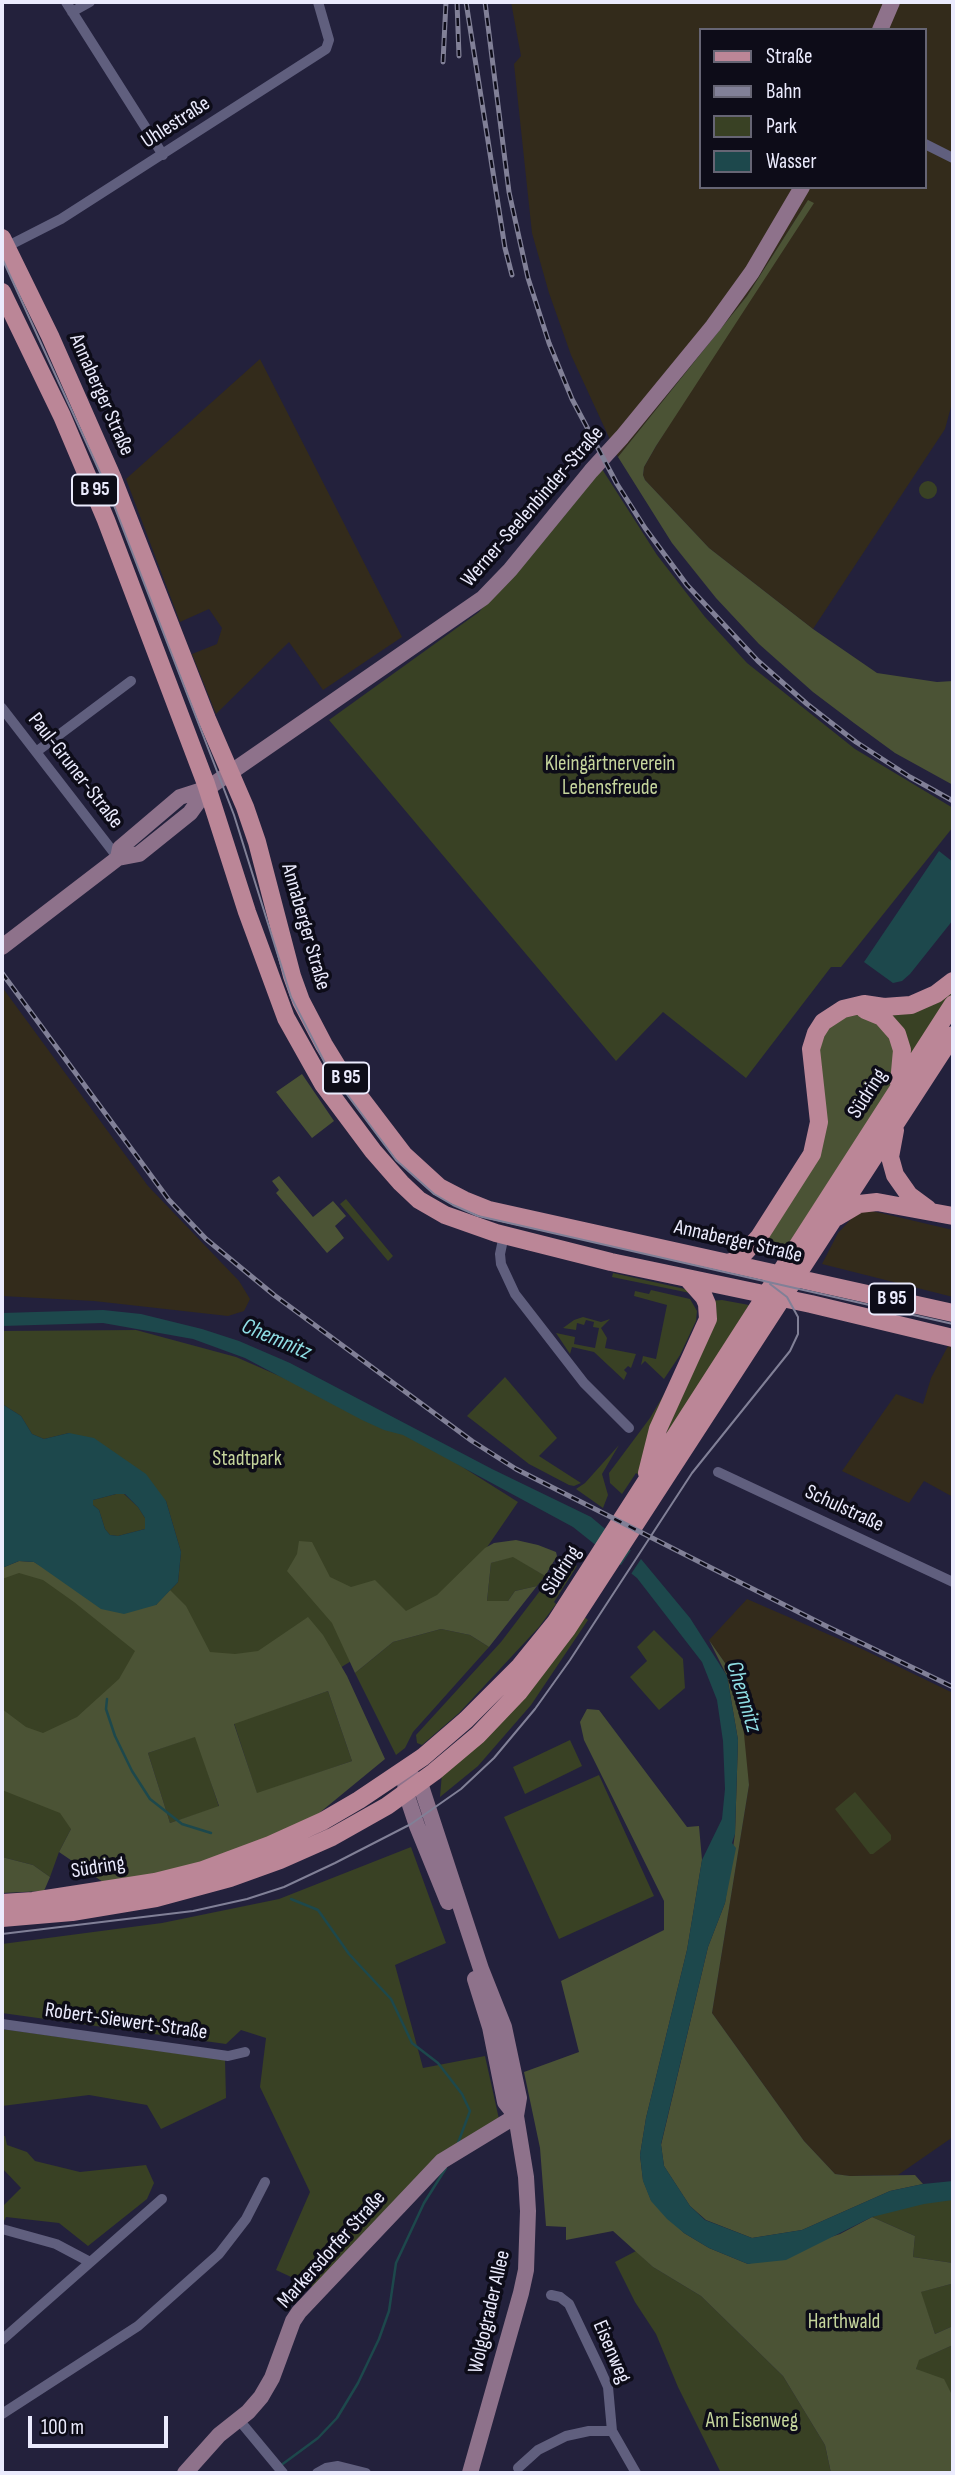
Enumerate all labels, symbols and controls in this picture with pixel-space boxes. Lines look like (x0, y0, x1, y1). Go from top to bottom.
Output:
legend (699, 28, 927, 189)
text: Straße (766, 44, 812, 69)
text: Bahn (766, 79, 801, 104)
street label: Uhlestraße (137, 92, 215, 154)
text: Park (766, 114, 797, 139)
text: Wasser (766, 149, 817, 174)
street label: Annaberger Straße (63, 330, 139, 460)
street label: Werner-Seelenbinder-Straße (456, 422, 610, 592)
road number: B 95 (72, 475, 118, 505)
street label: Paul-Gruner-Straße (22, 708, 128, 834)
park label: Kleingärtnerverein Lebensfreude (545, 752, 675, 802)
street label: Annaberger Straße (275, 861, 335, 993)
road number: B 95 (323, 1062, 369, 1094)
street label: Südring (843, 1065, 893, 1123)
street label: Annaberger Straße (672, 1215, 804, 1269)
road number: B 95 (869, 1284, 915, 1315)
water label: Chemnitz (237, 1313, 315, 1367)
park label: Stadtpark (212, 1447, 282, 1473)
street label: Schulstraße (801, 1480, 887, 1538)
street label: Südring (537, 1542, 587, 1600)
water label: Chemnitz (719, 1658, 767, 1736)
street label: Südring (69, 1851, 127, 1885)
street label: Robert-Siewert-Straße (43, 1998, 209, 2046)
street label: Markersdorfer Straße (273, 2186, 391, 2314)
street label: Wolgograder Allee (464, 2248, 516, 2376)
park label: Harthwald (808, 2310, 880, 2336)
street label: Eisenweg (586, 2317, 636, 2387)
scale bar (32, 2402, 172, 2446)
park label: Am Eisenweg (706, 2409, 798, 2435)
text: 100 m (41, 2415, 84, 2440)

